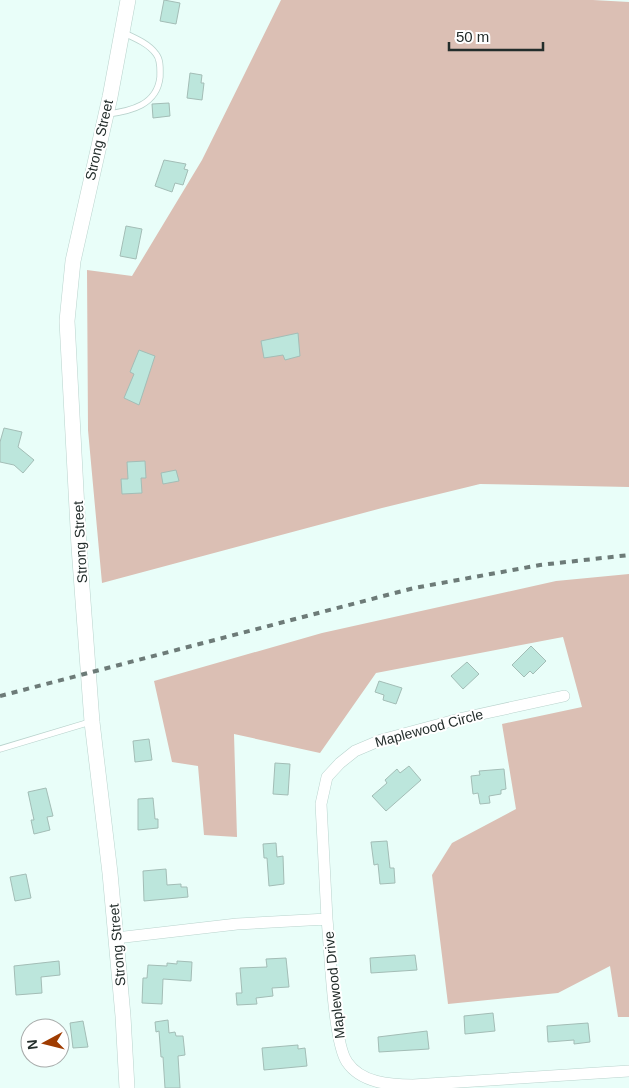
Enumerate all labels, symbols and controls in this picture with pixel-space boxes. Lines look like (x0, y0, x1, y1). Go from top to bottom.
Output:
scale bar (449, 20, 543, 52)
text: 50 m (456, 28, 489, 45)
street label: Strong Street (82, 98, 116, 182)
street label: Strong Street (70, 500, 90, 584)
street label: Maplewood Circle (373, 706, 485, 750)
street label: Strong Street (105, 903, 129, 987)
street label: Maplewood Drive (320, 930, 348, 1040)
north arrow (20, 1018, 70, 1068)
text: N (24, 1039, 41, 1051)

